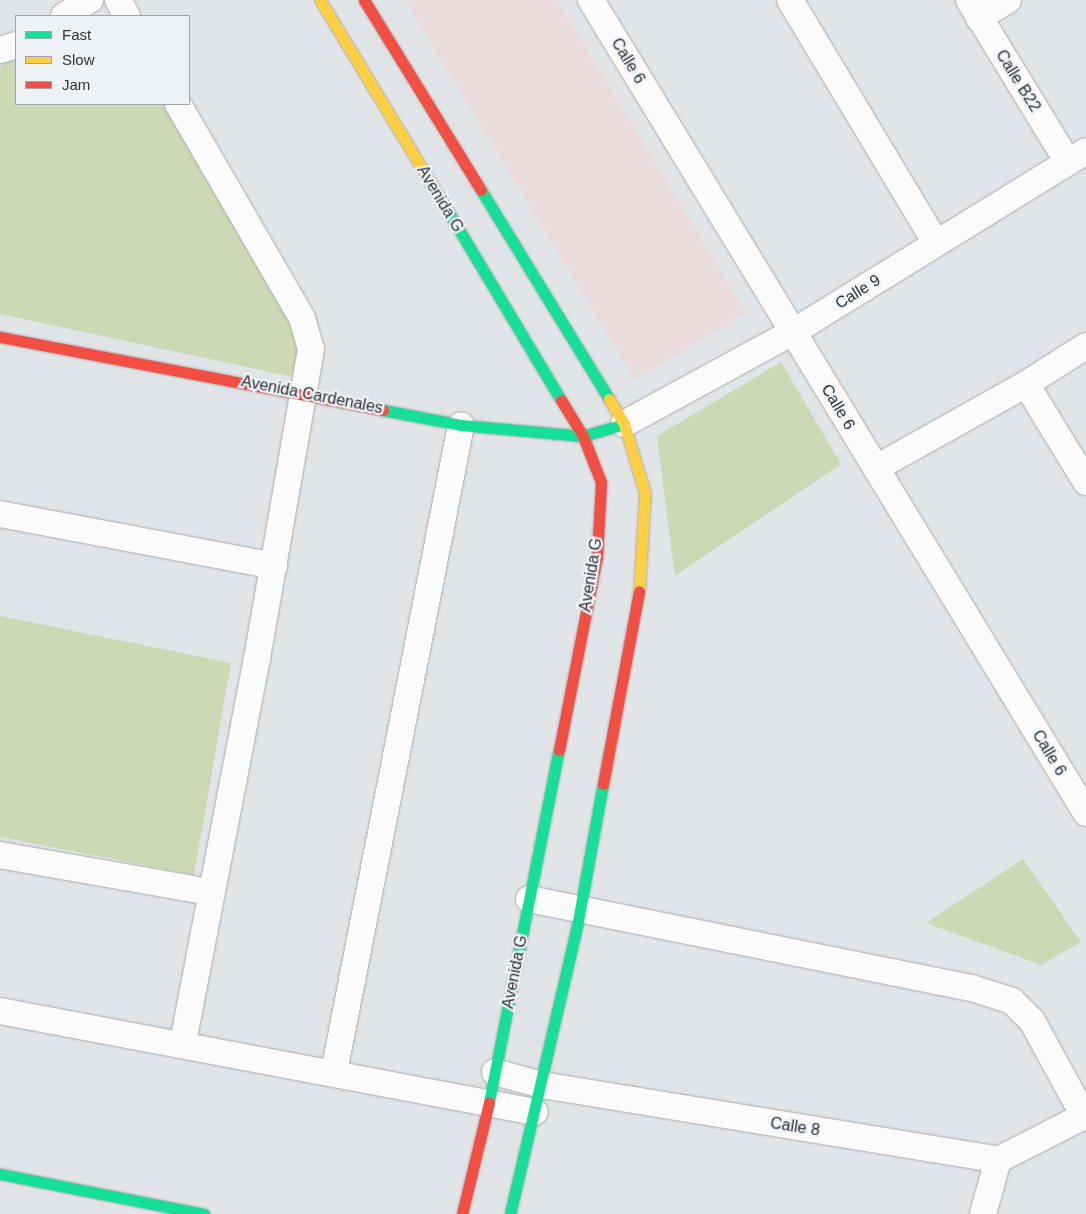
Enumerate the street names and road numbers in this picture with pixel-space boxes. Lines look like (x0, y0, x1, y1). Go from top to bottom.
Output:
street label: Calle 6 (607, 35, 649, 87)
street label: Calle B22 (991, 46, 1045, 116)
street label: Avenida G (413, 162, 467, 236)
street label: Calle 9 (832, 271, 884, 313)
street label: Avenida Cardenales (240, 372, 384, 418)
street label: Calle 6 (817, 381, 859, 433)
street label: Avenida G (576, 537, 606, 613)
street label: Calle 6 (1028, 727, 1070, 779)
street label: Avenida G (498, 934, 532, 1010)
street label: Calle 8 (769, 1114, 821, 1140)

